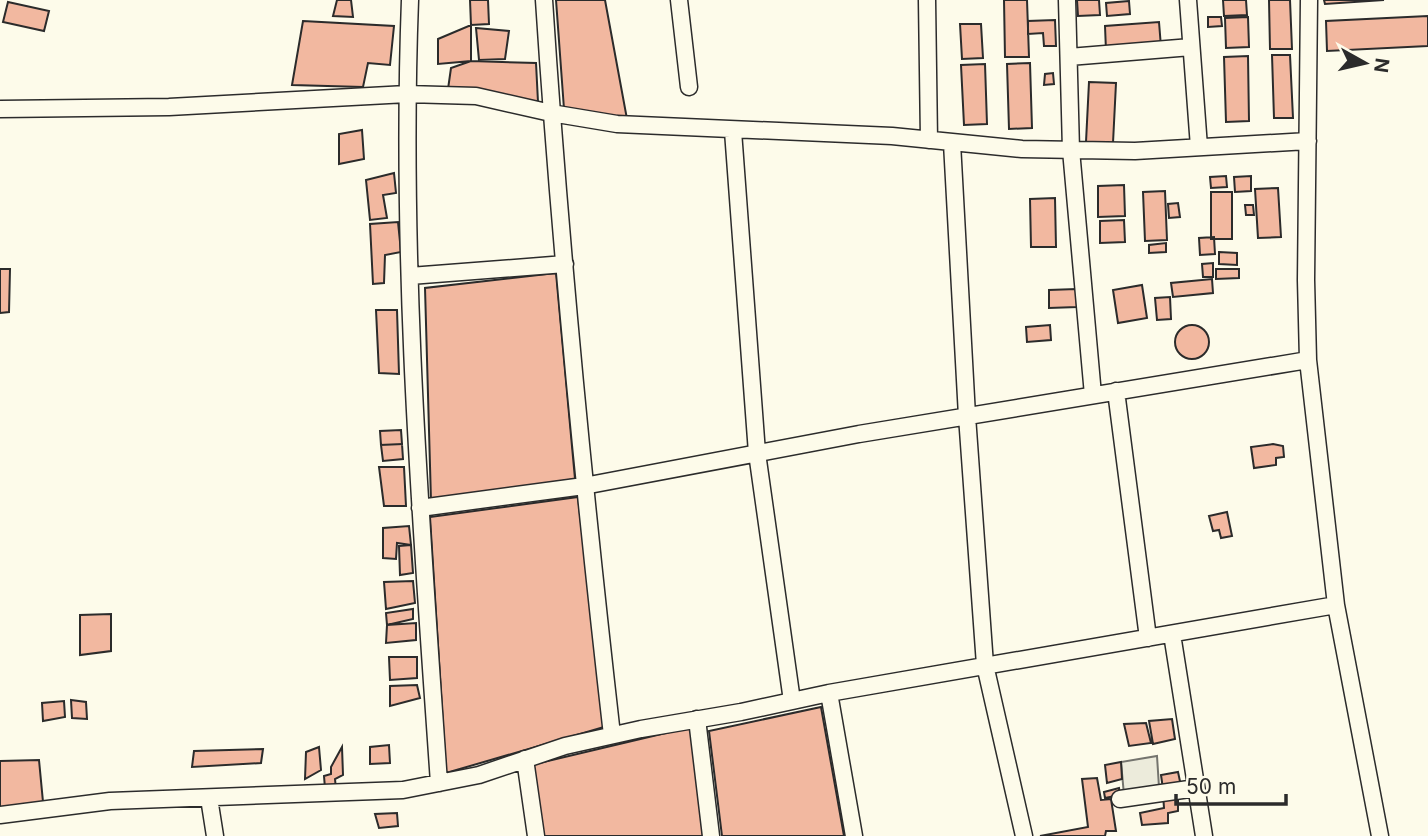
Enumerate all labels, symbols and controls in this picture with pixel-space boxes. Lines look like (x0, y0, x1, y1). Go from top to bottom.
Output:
north arrow (1330, 28, 1400, 98)
text: N (1369, 57, 1394, 74)
scale bar (1176, 762, 1286, 806)
text: 50 m (1186, 774, 1236, 799)

